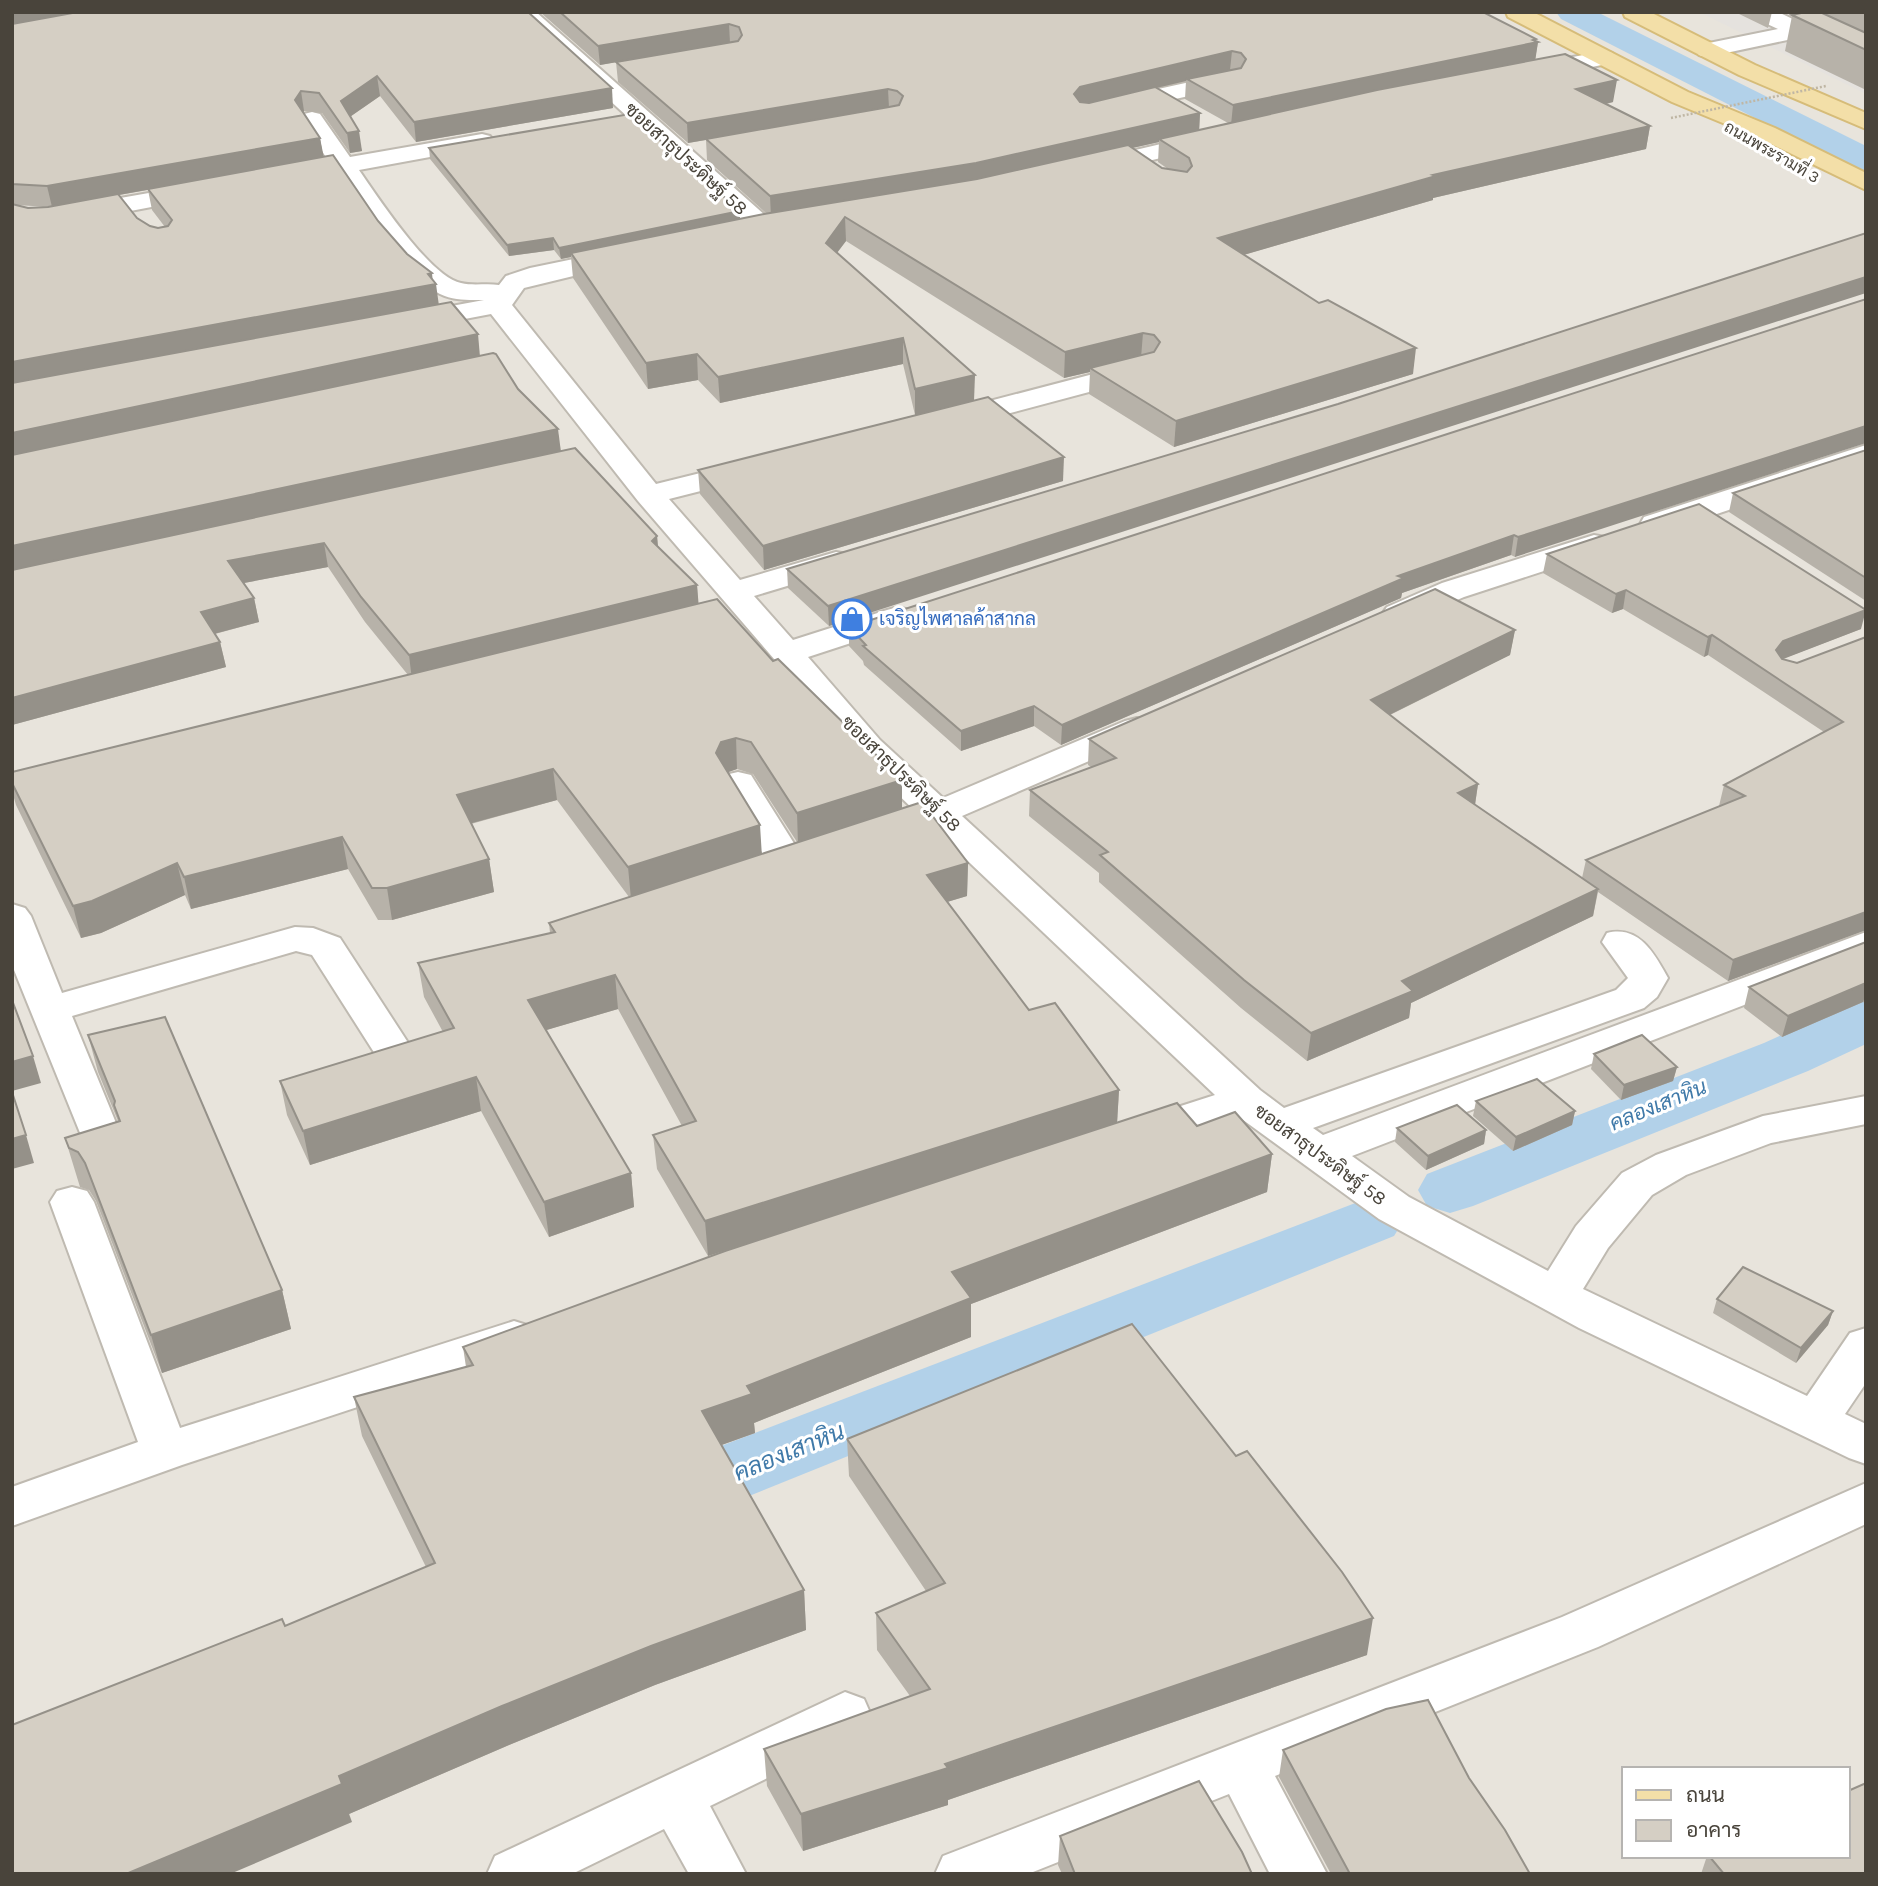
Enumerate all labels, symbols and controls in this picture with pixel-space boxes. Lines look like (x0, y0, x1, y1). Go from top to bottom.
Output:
street label: ซอยสาธุประดิษฐ์ 58 (620, 97, 753, 221)
street label: ถนนพระรามที่ 3 (1721, 113, 1825, 187)
shop icon: เจริญไพศาลค้าสากล (831, 598, 873, 640)
place label: เจริญไพศาลค้าสากล (879, 606, 1036, 630)
street label: ซอยสาธุประดิษฐ์ 58 (836, 710, 967, 837)
water label: คลองเสาหิน (1606, 1074, 1711, 1135)
street label: ซอยสาธุประดิษฐ์ 58 (1249, 1098, 1391, 1211)
water label: คลองเสาหิน (730, 1417, 848, 1487)
legend (1622, 1767, 1850, 1858)
text: ถนน (1686, 1783, 1725, 1807)
text: อาคาร (1686, 1818, 1742, 1842)

